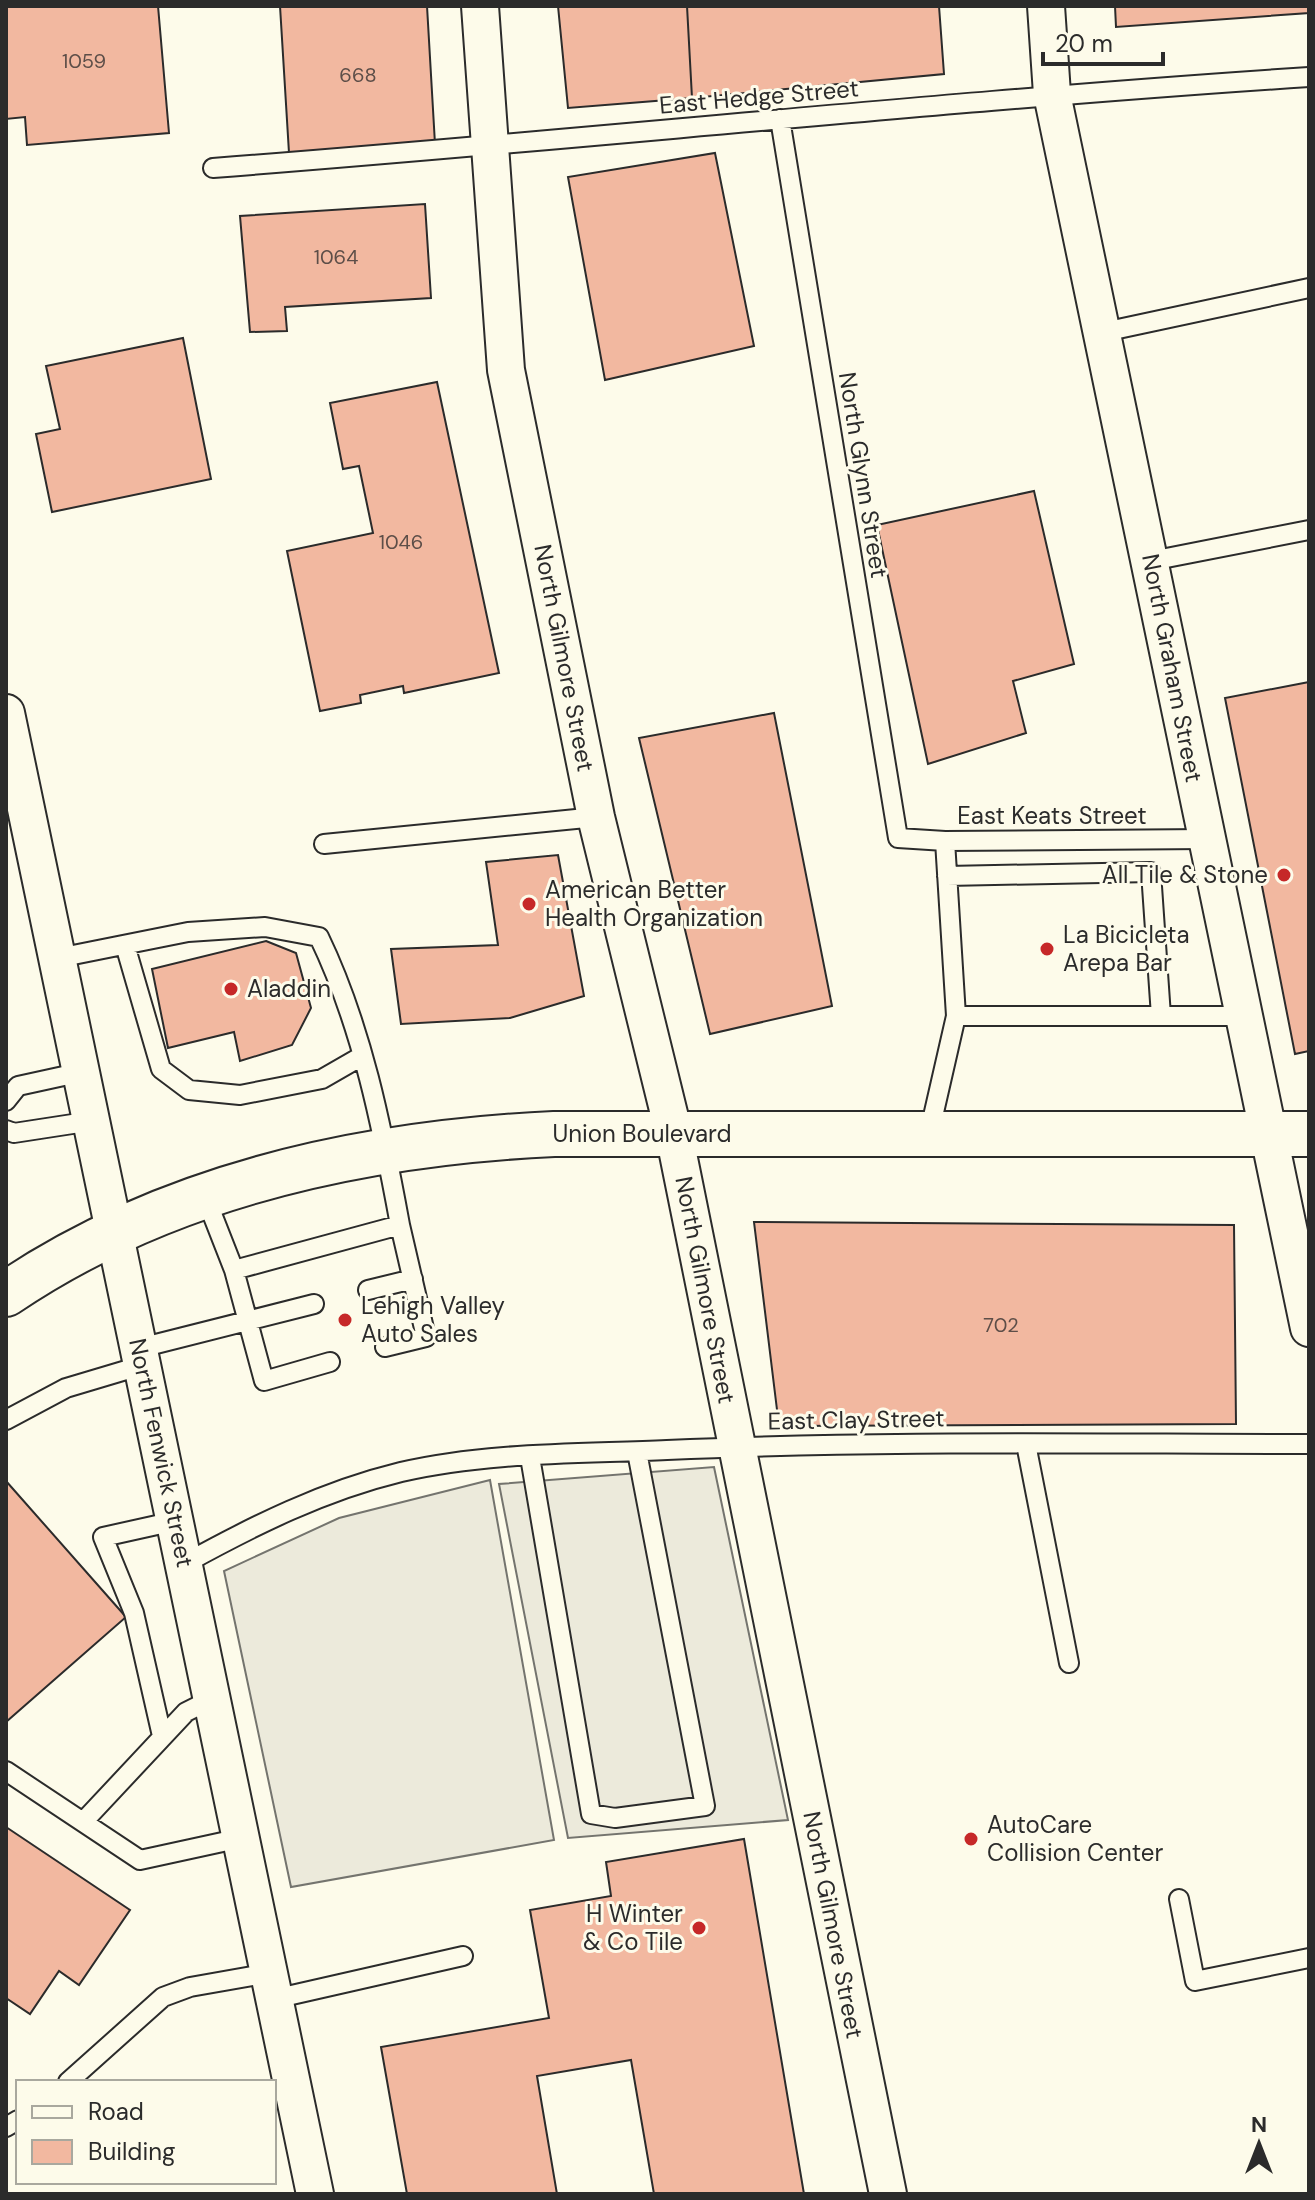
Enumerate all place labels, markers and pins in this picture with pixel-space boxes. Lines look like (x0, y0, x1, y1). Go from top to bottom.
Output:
place label: All Tile & Stone (1102, 859, 1268, 890)
marker: All Tile & Stone (1275, 866, 1293, 884)
place label: American Better Health Organization (545, 874, 763, 933)
marker: American Better Health Organization (520, 895, 538, 913)
place label: La Bicicleta Arepa Bar (1063, 919, 1190, 978)
marker: La Bicicleta Arepa Bar (1038, 940, 1056, 958)
place label: Aladdin (247, 973, 331, 1004)
marker: Aladdin (222, 980, 240, 998)
place label: Lehigh Valley Auto Sales (361, 1290, 505, 1349)
marker: Lehigh Valley Auto Sales (336, 1311, 354, 1329)
place label: AutoCare Collision Center (987, 1809, 1163, 1868)
marker: AutoCare Collision Center (962, 1830, 980, 1848)
place label: H Winter & Co Tile (583, 1898, 683, 1957)
marker: H Winter & Co Tile (690, 1919, 708, 1937)

